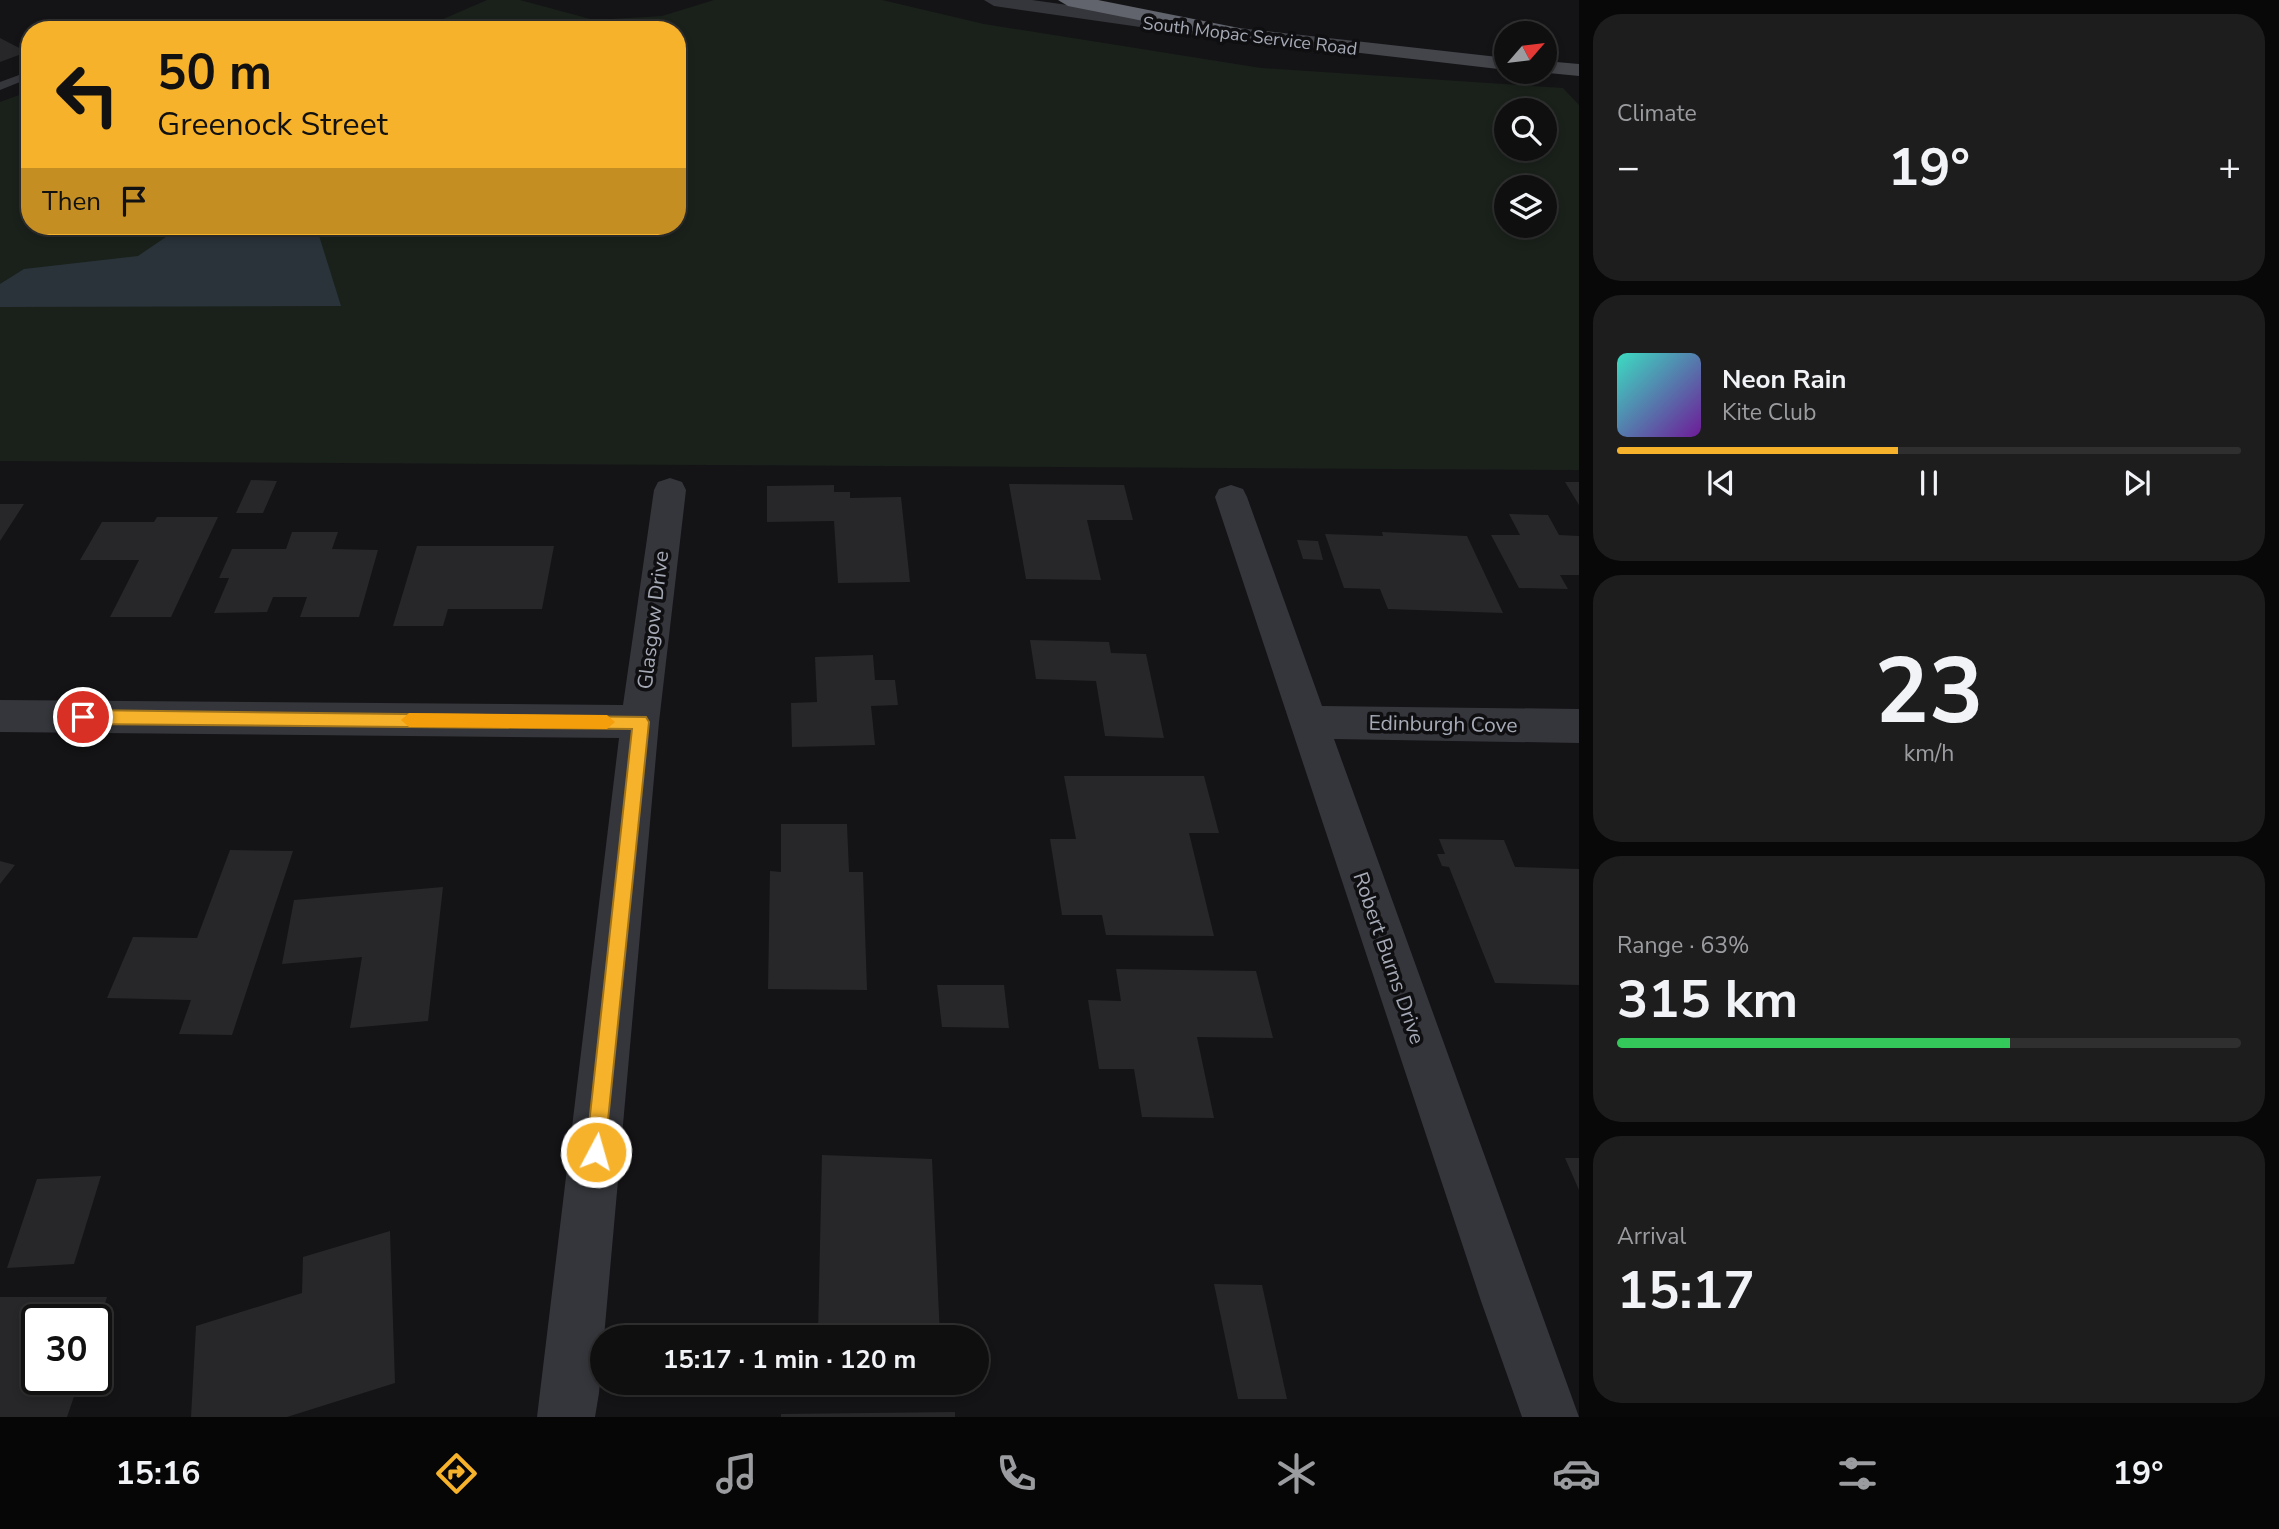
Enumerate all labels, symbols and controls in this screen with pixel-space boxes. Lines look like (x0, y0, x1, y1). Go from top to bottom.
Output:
street label: South Mopac Service Road (1141, 11, 1359, 61)
north arrow (1494, 21, 1558, 84)
map controls (1494, 21, 1557, 238)
text: 50 m (157, 39, 272, 106)
icon: left (42, 49, 133, 140)
button: search (1494, 98, 1557, 161)
text: Climate (1617, 98, 1697, 129)
text: Greenock Street (157, 103, 388, 146)
text: 19° (1888, 132, 1970, 203)
text: − (1617, 142, 1640, 193)
text: + (2218, 142, 2241, 193)
button: layers (1494, 175, 1557, 238)
icon: arrive (115, 182, 153, 220)
text: Then (42, 184, 101, 219)
text: Neon Rain (1722, 362, 1847, 397)
text: Kite Club (1722, 397, 1816, 428)
icon: previous (1702, 464, 1740, 502)
icon: pause (1910, 464, 1948, 502)
icon: next (2118, 464, 2156, 502)
street label: Glasgow Drive (631, 549, 675, 691)
text: 23 (1874, 630, 1984, 754)
pin (53, 687, 113, 747)
icon: arrive (64, 698, 102, 736)
street label: Edinburgh Cove (1368, 709, 1518, 739)
text: km/h (1904, 738, 1954, 769)
street label: Robert Burns Drive (1346, 868, 1432, 1048)
text: Range · 63% (1617, 930, 1749, 961)
text: 315 km (1617, 964, 1798, 1035)
position arrow (559, 1115, 633, 1189)
text: Arrival (1617, 1221, 1686, 1252)
text: 15:17 (1617, 1255, 1755, 1326)
speed limit sign: 30 (21, 1304, 112, 1395)
text: 15:17 · 1 min · 120 m (663, 1342, 916, 1377)
icon: directions (432, 1449, 481, 1498)
icon: music (712, 1449, 761, 1498)
icon: phone (992, 1449, 1041, 1498)
icon: climate (1272, 1449, 1321, 1498)
icon: car (1552, 1449, 1601, 1498)
icon: filters (1833, 1449, 1882, 1498)
text: 15:16 (116, 1452, 200, 1495)
text: 19° (2113, 1452, 2163, 1495)

